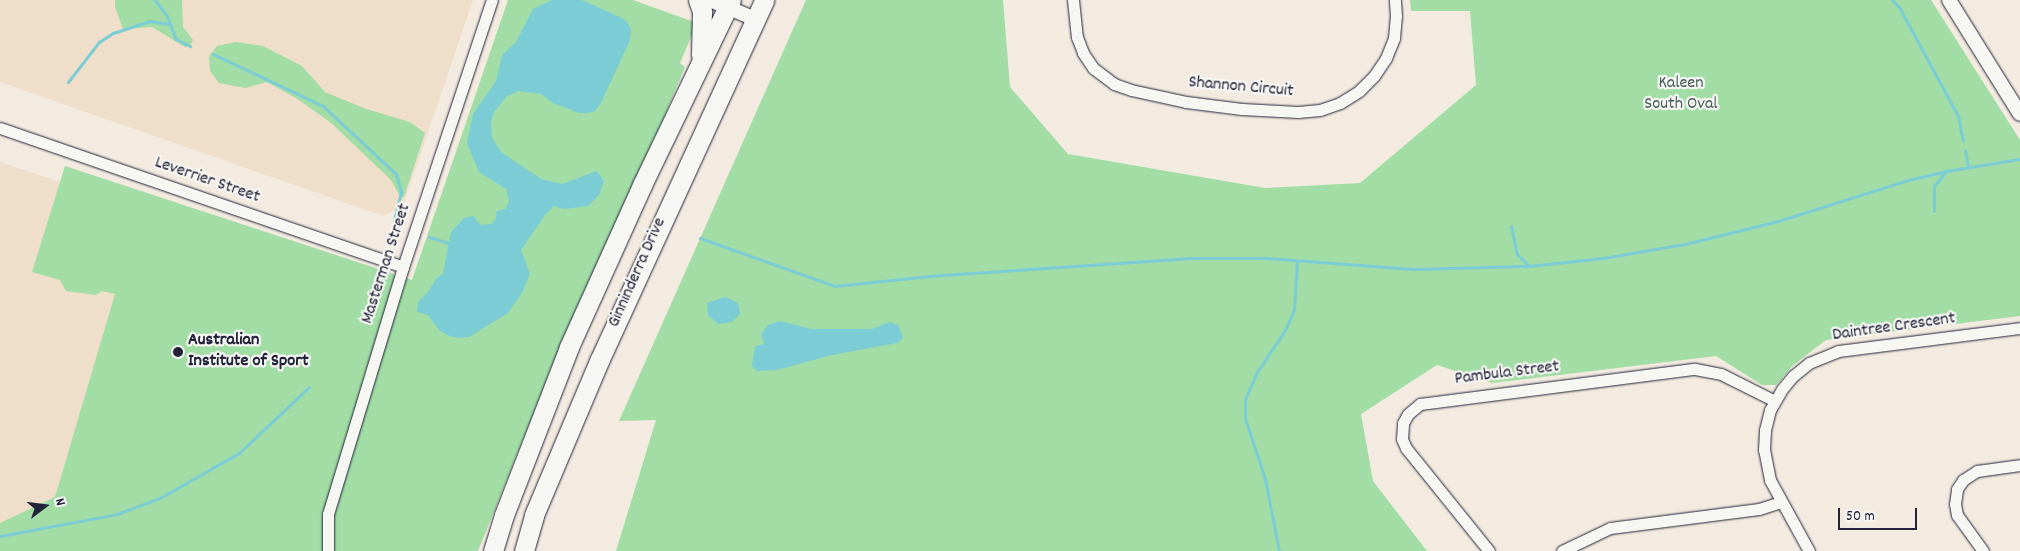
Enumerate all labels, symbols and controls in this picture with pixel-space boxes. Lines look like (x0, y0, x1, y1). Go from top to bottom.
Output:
street label: Shannon Circuit (1188, 73, 1294, 103)
park label: Kaleen South Oval (1644, 74, 1718, 116)
street label: Leverrier Street (152, 153, 262, 209)
street label: Masterman Street (357, 201, 417, 327)
street label: Ginninderra Drive (604, 215, 672, 331)
street label: Daintree Crescent (1831, 309, 1957, 347)
place label: Australian Institute of Sport (188, 331, 309, 374)
marker: Australian Institute of Sport (172, 346, 184, 358)
street label: Pambula Street (1454, 357, 1560, 391)
north arrow (20, 481, 70, 531)
text: N (49, 496, 70, 508)
scale bar (1840, 498, 1919, 530)
text: 50 m (1846, 506, 1875, 528)

